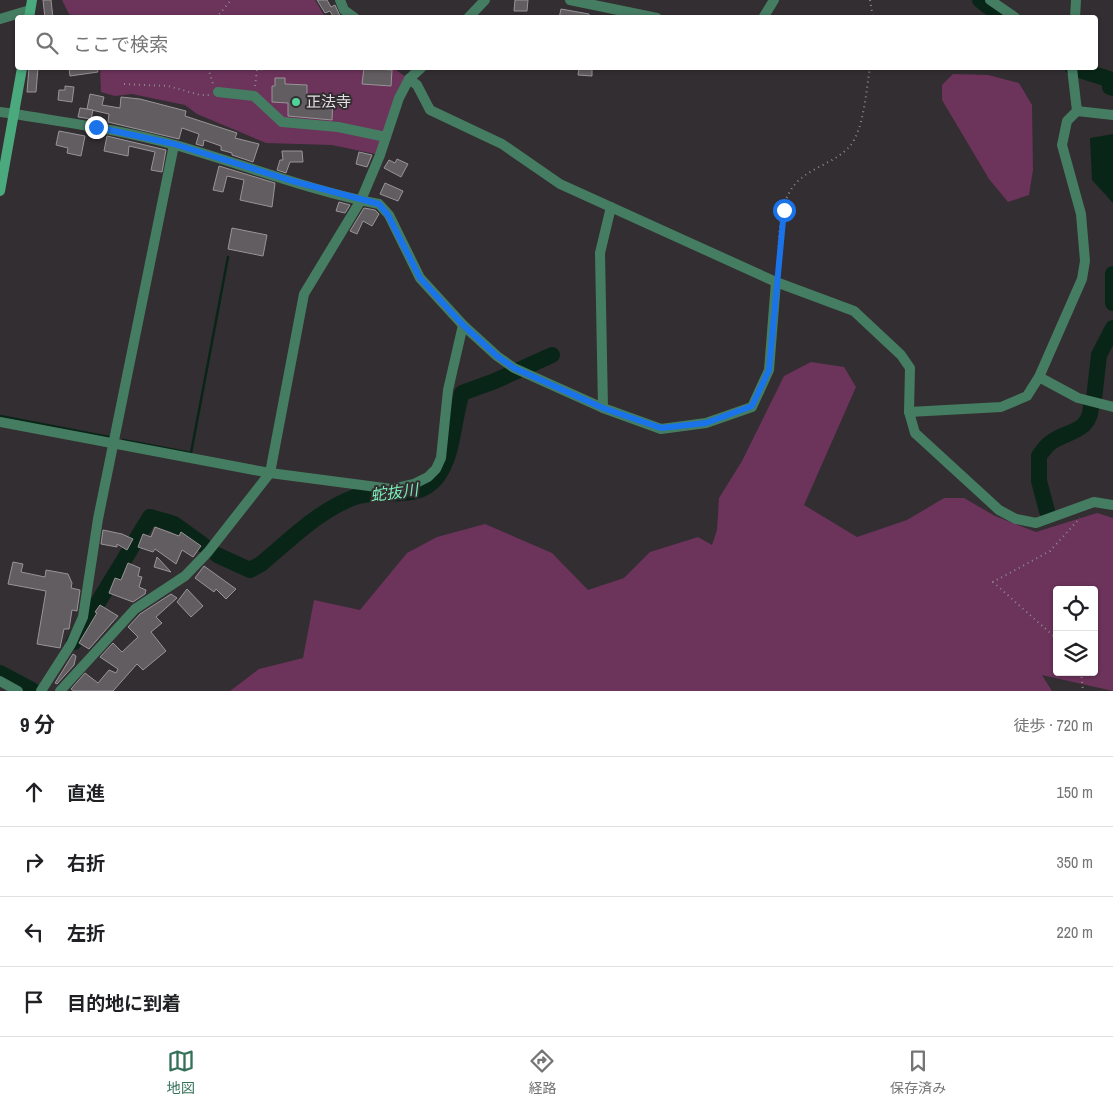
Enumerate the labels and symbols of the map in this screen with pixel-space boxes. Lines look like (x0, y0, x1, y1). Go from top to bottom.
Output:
place label: 正法寺 (306, 91, 351, 112)
marker: 正法寺 (290, 96, 302, 108)
route end (85, 116, 108, 139)
route start (773, 199, 796, 222)
water label: 蛇抜川 (369, 478, 421, 506)

